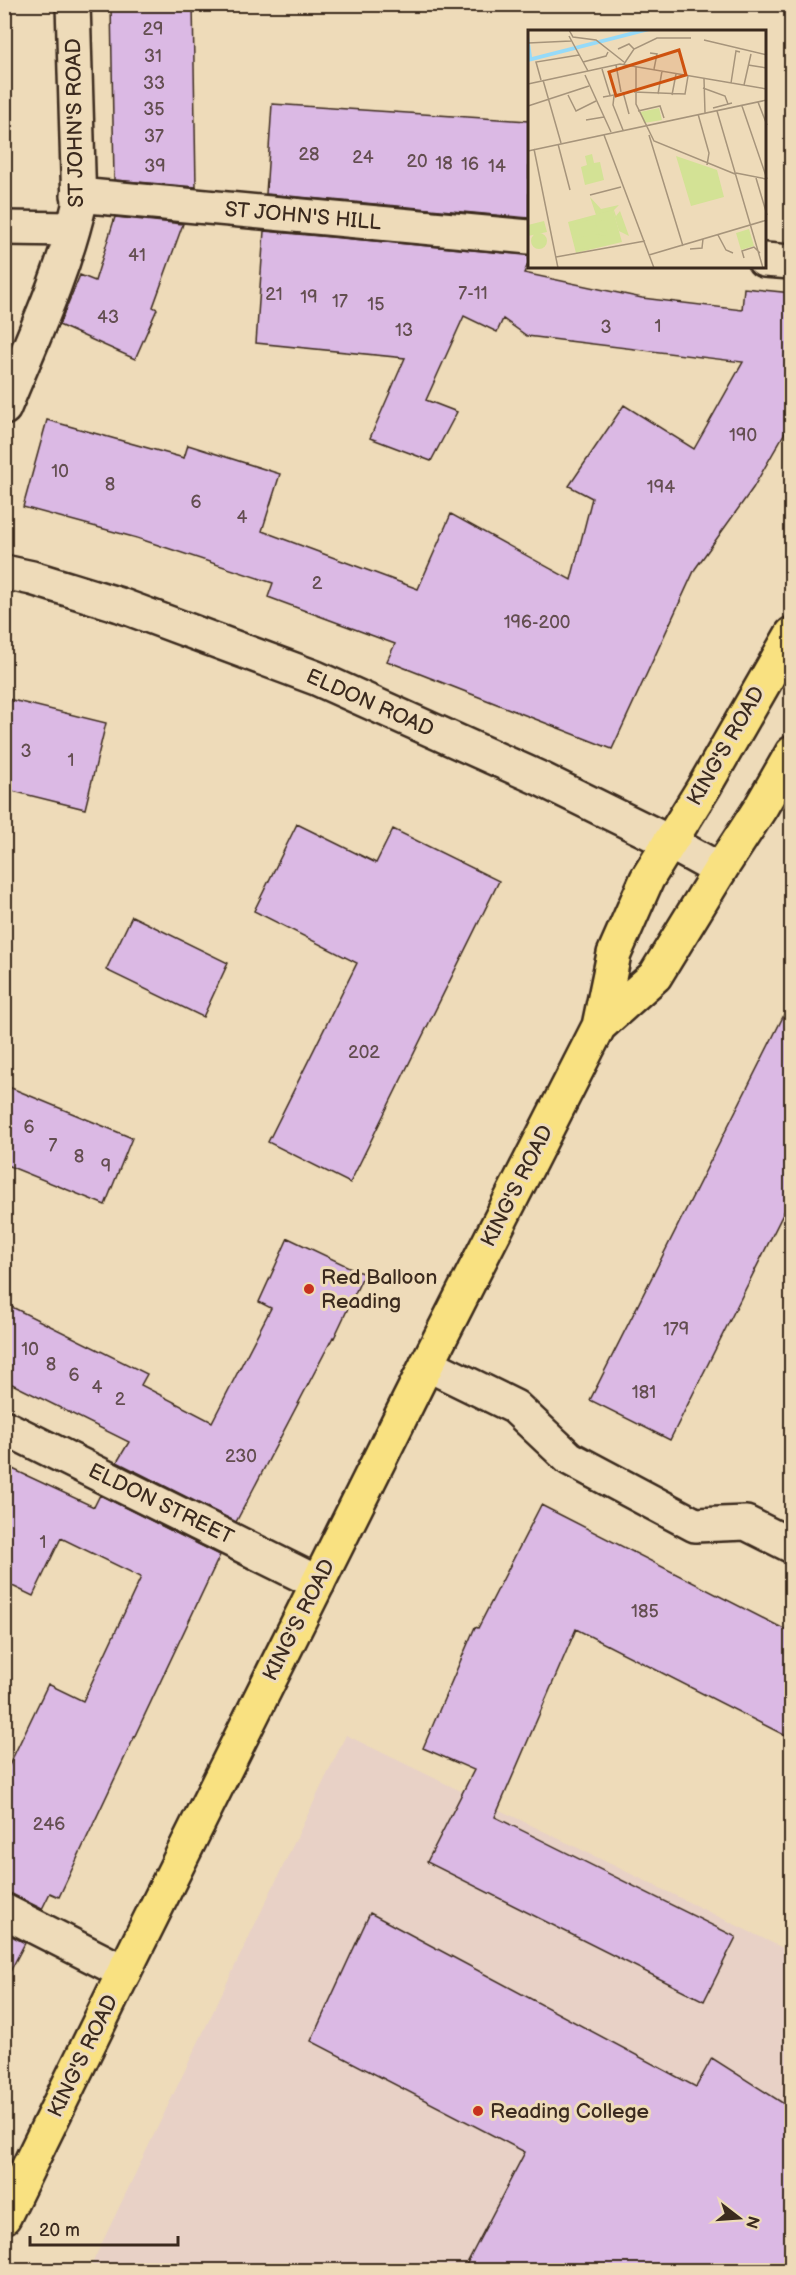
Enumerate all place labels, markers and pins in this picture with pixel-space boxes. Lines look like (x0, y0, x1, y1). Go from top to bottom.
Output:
place label: Red Balloon Reading (321, 1265, 437, 1314)
marker: Red Balloon Reading (302, 1282, 316, 1296)
place label: Reading College (490, 2099, 649, 2124)
marker: Reading College (471, 2104, 485, 2118)

